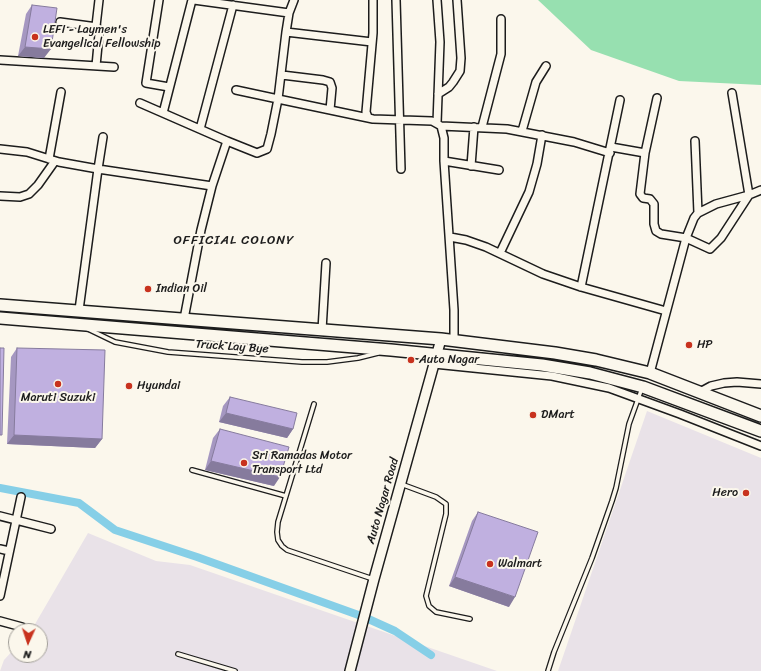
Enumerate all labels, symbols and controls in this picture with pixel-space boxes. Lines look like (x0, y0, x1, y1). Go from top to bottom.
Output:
place label: LEFI - Laymen's Evangelical Fellowship (43, 23, 161, 51)
marker: LEFI - Laymen's Evangelical Fellowship (30, 32, 40, 42)
district label: OFFICIAL COLONY (175, 233, 293, 249)
place label: Indian Oil (156, 282, 207, 296)
marker: Indian Oil (143, 284, 153, 294)
street label: Truck Lay Bye (195, 337, 269, 357)
place label: HP (697, 338, 713, 352)
marker: HP (684, 340, 694, 350)
place label: Auto Nagar (419, 353, 479, 367)
marker: Auto Nagar (406, 355, 416, 365)
marker: Maruti Suzuki (53, 379, 63, 389)
place label: Hyundai (137, 379, 180, 393)
marker: Hyundai (124, 381, 134, 391)
place label: Maruti Suzuki (21, 391, 95, 405)
place label: DMart (541, 408, 575, 422)
marker: DMart (528, 410, 538, 420)
place label: Sri Ramadas Motor Transport Ltd (252, 449, 352, 477)
street label: Auto Nagar Road (364, 456, 402, 546)
marker: Sri Ramadas Motor Transport Ltd (239, 458, 249, 468)
place label: Hero (712, 486, 738, 500)
marker: Hero (741, 488, 751, 498)
place label: Walmart (498, 557, 542, 571)
marker: Walmart (485, 559, 495, 569)
north arrow (8, 623, 48, 663)
text: N (23, 645, 32, 664)

